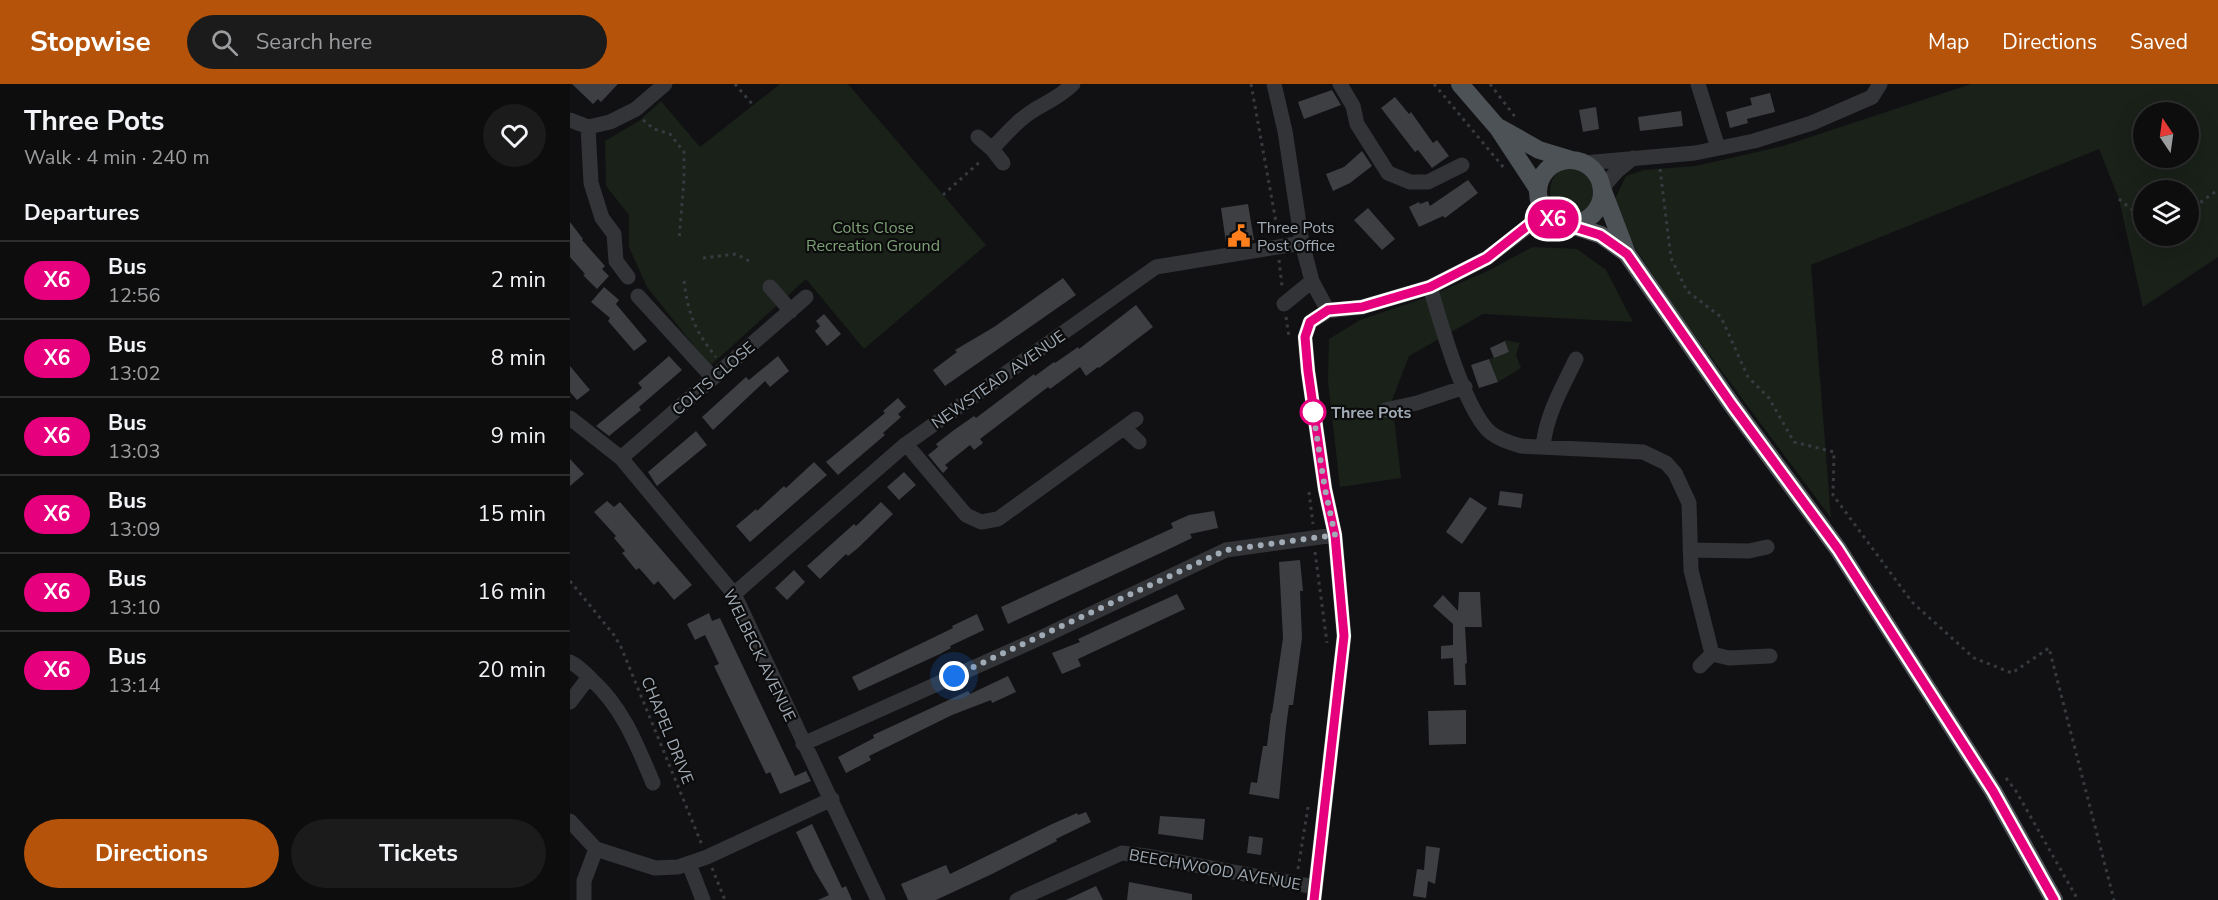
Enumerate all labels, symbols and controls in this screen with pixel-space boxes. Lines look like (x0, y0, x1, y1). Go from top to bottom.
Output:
search box (187, 15, 607, 69)
text: Stopwise (30, 23, 151, 61)
icon: search (208, 26, 241, 59)
text: Search here (256, 27, 372, 57)
text: Map (1928, 28, 1969, 56)
text: Directions (2002, 28, 2097, 56)
text: Saved (2130, 28, 2188, 56)
text: Three Pots (24, 102, 164, 140)
north arrow (2133, 102, 2199, 168)
map controls (2133, 102, 2199, 246)
button: heart (483, 104, 546, 167)
text: Walk · 4 min · 240 m (24, 144, 210, 171)
button: layers (2133, 180, 2199, 246)
text: Departures (24, 198, 139, 228)
line badge: X6 (1526, 200, 1580, 238)
text: X6 (1540, 205, 1566, 233)
park label: Colts Close Recreation Ground (806, 217, 940, 257)
place label: Three Pots Post Office (1257, 217, 1335, 257)
public building icon: Three Pots Post Office (1226, 223, 1252, 249)
text: Bus (108, 252, 147, 282)
text: 2 min (491, 265, 546, 295)
text: X6 (44, 266, 70, 294)
text: 12:56 (108, 282, 161, 309)
street label: NEWSTEAD AVENUE (927, 325, 1070, 434)
text: Bus (108, 330, 147, 360)
street label: COLTS CLOSE (668, 337, 760, 421)
text: 8 min (491, 343, 546, 373)
text: X6 (44, 344, 70, 372)
text: 13:02 (108, 360, 161, 387)
marker: Three Pots (1300, 399, 1326, 425)
place label: Three Pots (1331, 402, 1411, 424)
text: Bus (108, 408, 147, 438)
text: 9 min (491, 421, 546, 451)
text: X6 (44, 422, 70, 450)
text: 13:03 (108, 438, 161, 465)
text: Bus (108, 486, 147, 516)
text: 15 min (478, 499, 546, 529)
text: X6 (44, 500, 70, 528)
text: 13:09 (108, 516, 161, 543)
text: Bus (108, 564, 147, 594)
text: 16 min (478, 577, 546, 607)
text: X6 (44, 578, 70, 606)
street label: WELBECK AVENUE (718, 586, 801, 725)
text: 13:10 (108, 594, 161, 621)
text: Bus (108, 642, 147, 672)
text: 20 min (478, 655, 546, 685)
text: X6 (44, 656, 70, 684)
your location (939, 661, 969, 691)
text: 13:14 (108, 672, 161, 699)
street label: CHAPEL DRIVE (636, 673, 699, 787)
button: Directions (24, 819, 279, 888)
button: Tickets (291, 819, 546, 888)
street label: BEECHWOOD AVENUE (1127, 844, 1303, 896)

